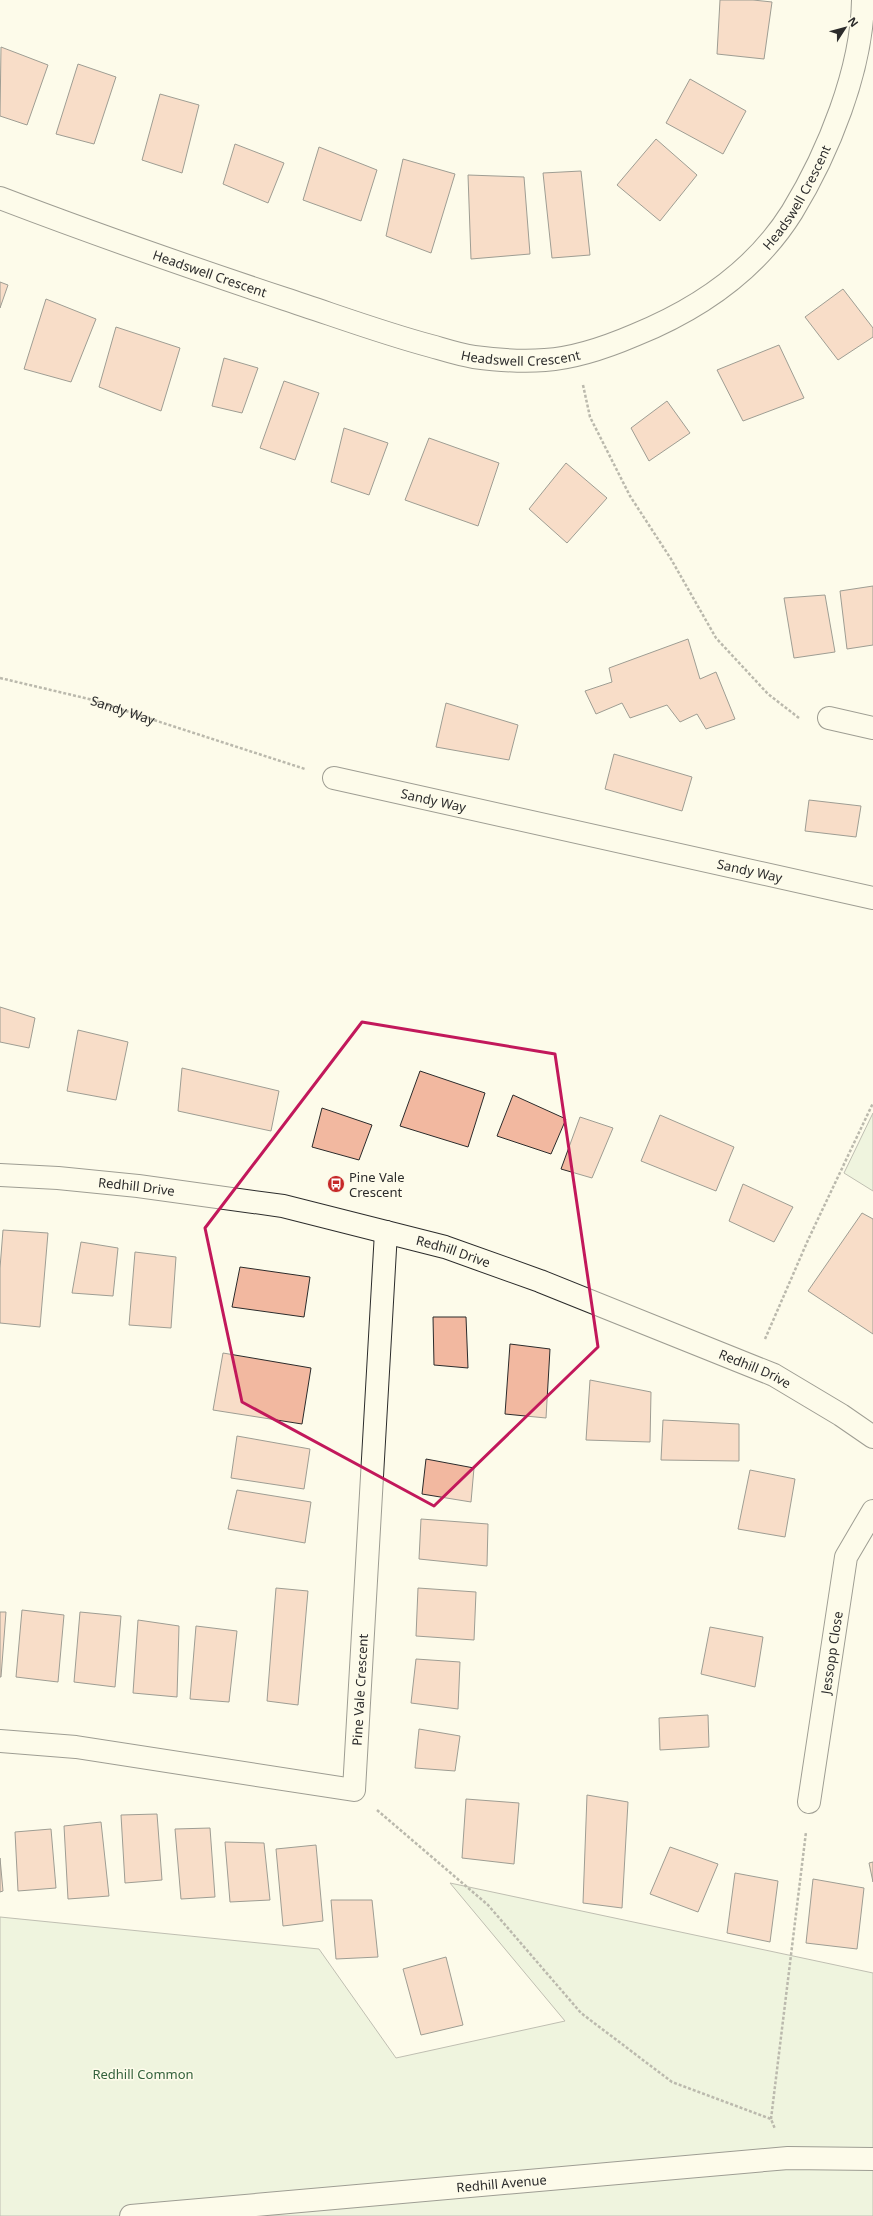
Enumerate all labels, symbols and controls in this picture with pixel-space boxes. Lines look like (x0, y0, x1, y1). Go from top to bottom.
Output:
north arrow (825, 8, 865, 48)
text: N (845, 14, 862, 30)
street label: Headswell Crescent (758, 142, 835, 254)
street label: Headswell Crescent (150, 246, 269, 301)
street label: Headswell Crescent (459, 346, 582, 370)
street label: Sandy Way (89, 691, 157, 729)
street label: Sandy Way (399, 784, 468, 816)
street label: Sandy Way (716, 855, 784, 887)
place label: Pine Vale Crescent (349, 1168, 404, 1201)
street label: Redhill Drive (97, 1173, 176, 1200)
bus stop icon: Pine Vale Crescent (326, 1174, 346, 1194)
street label: Redhill Drive (414, 1231, 493, 1272)
street label: Redhill Drive (716, 1345, 795, 1392)
street label: Jessopp Close (816, 1610, 847, 1697)
street label: Pine Vale Crescent (348, 1633, 372, 1746)
park label: Redhill Common (92, 2065, 194, 2083)
street label: Redhill Avenue (456, 2170, 548, 2196)

